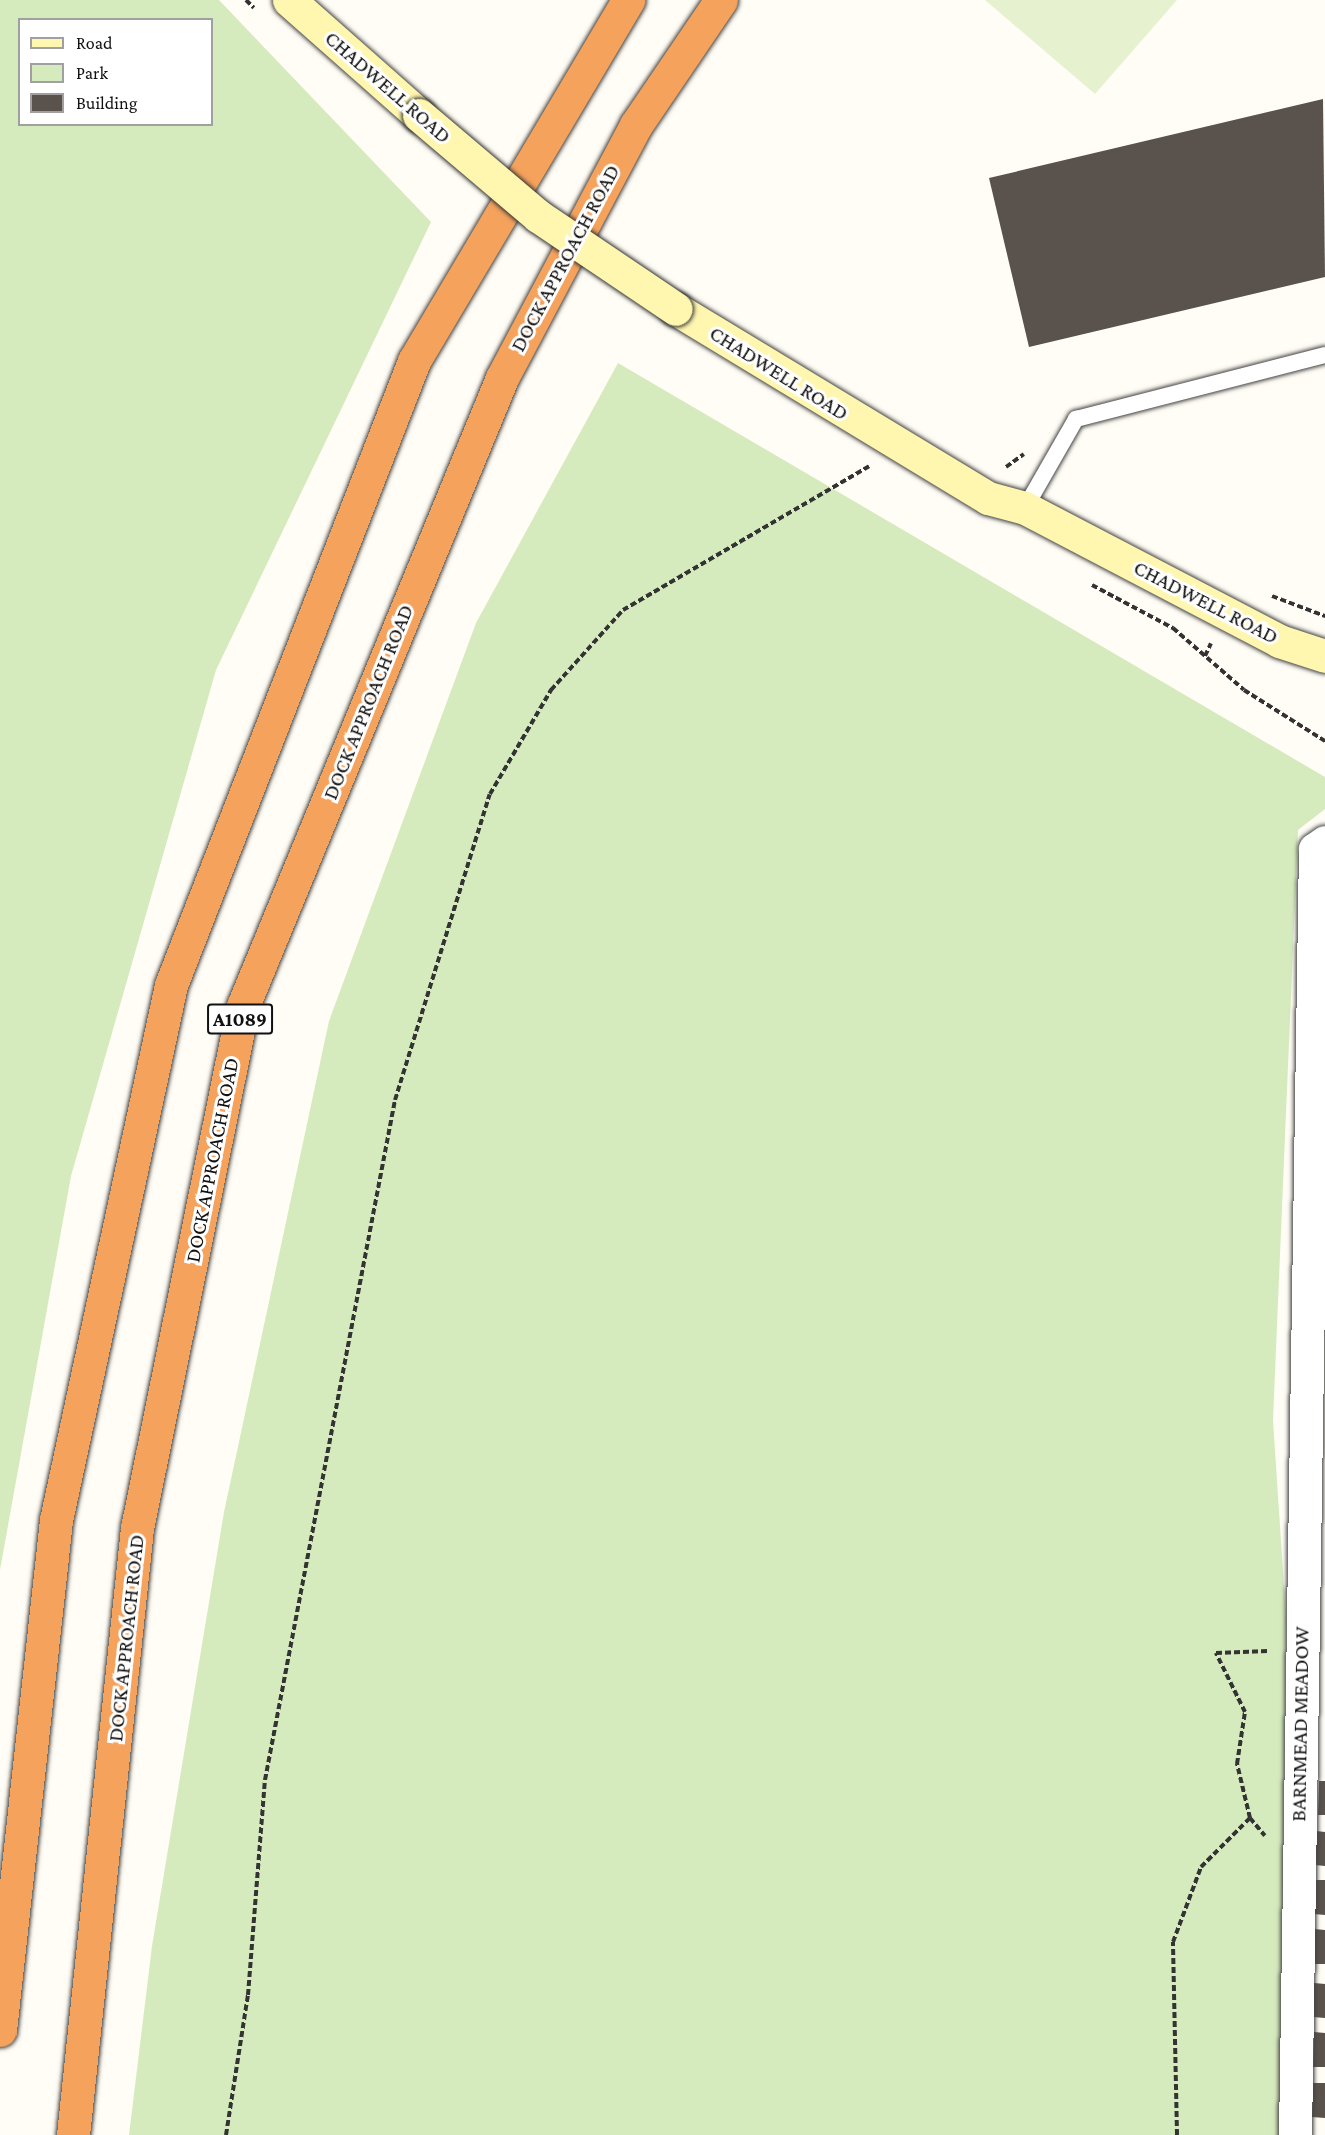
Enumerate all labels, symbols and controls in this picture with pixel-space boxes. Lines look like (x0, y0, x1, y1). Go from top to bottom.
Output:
legend (18, 18, 213, 126)
street label: CHADWELL ROAD (320, 25, 456, 149)
text: Road (76, 33, 113, 53)
text: Park (76, 63, 108, 83)
text: Building (76, 93, 137, 113)
street label: DOCK APPROACH ROAD (505, 160, 625, 356)
street label: CHADWELL ROAD (705, 320, 853, 426)
street label: CHADWELL ROAD (1130, 555, 1282, 649)
street label: DOCK APPROACH ROAD (317, 601, 419, 803)
road number: A1089 (207, 1002, 273, 1036)
street label: DOCK APPROACH ROAD (180, 1055, 244, 1265)
street label: DOCK APPROACH ROAD (103, 1533, 149, 1743)
street label: BARNMEAD MEADOW (1286, 1626, 1314, 1822)

